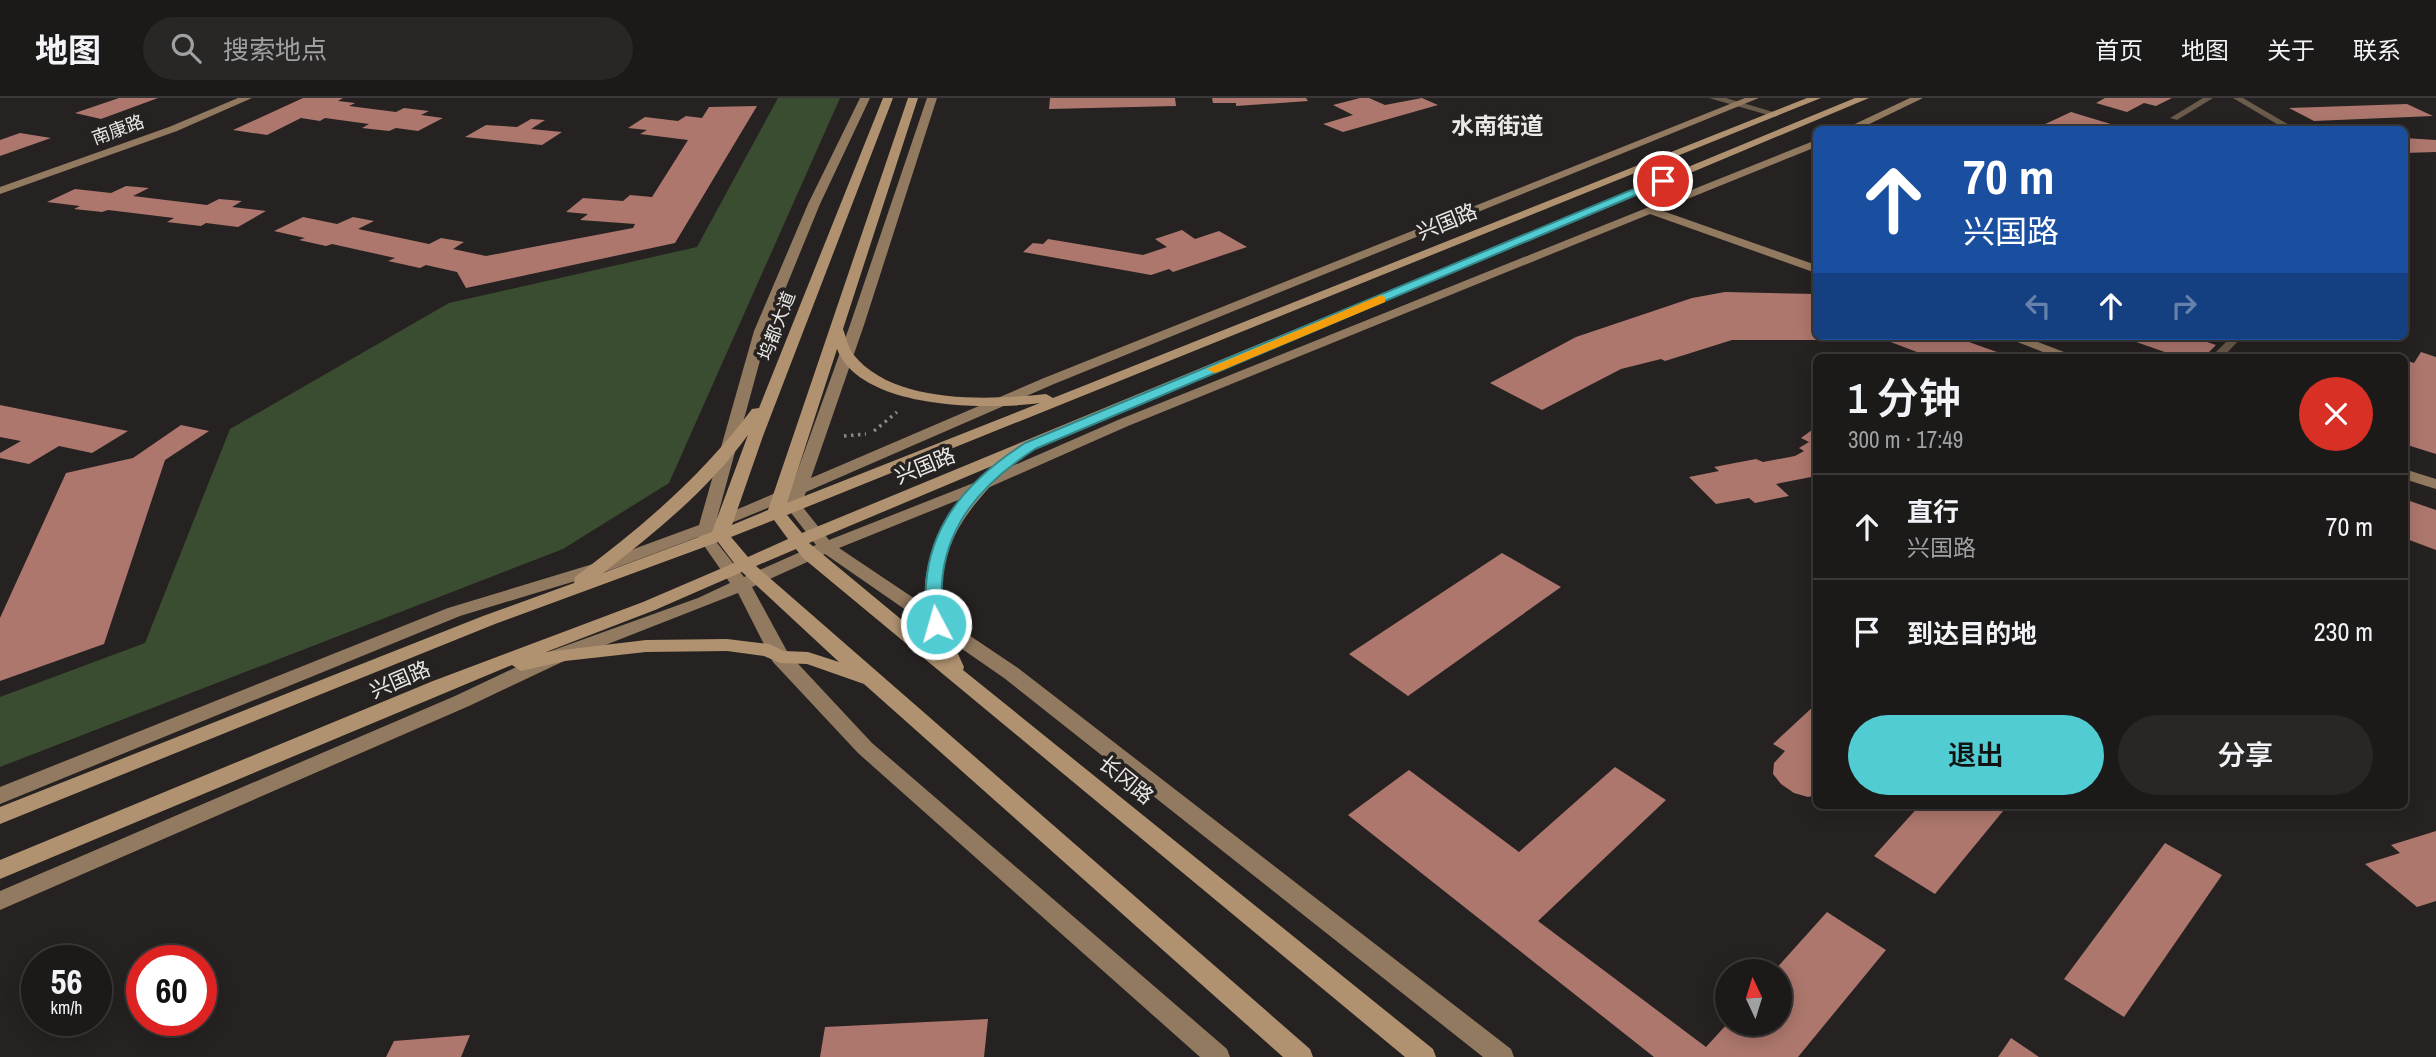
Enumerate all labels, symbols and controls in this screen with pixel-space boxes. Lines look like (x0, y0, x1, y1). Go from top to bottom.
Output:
search box (143, 17, 633, 80)
text: 地图 (35, 28, 101, 72)
icon: search (167, 29, 205, 67)
text: 搜索地点 (223, 32, 327, 67)
text: 首页 (2095, 34, 2143, 66)
text: 地图 (2181, 34, 2229, 66)
text: 关于 (2267, 34, 2315, 66)
text: 联系 (2353, 34, 2401, 66)
street label: 南康路 (88, 109, 147, 151)
district label: 水南街道 (1451, 110, 1543, 141)
text: 70 m (1963, 143, 2055, 209)
pin (1633, 151, 1693, 211)
icon: ahead (1848, 154, 1939, 245)
icon: arrive (1644, 162, 1682, 200)
street label: 兴国路 (1412, 196, 1481, 247)
text: 兴国路 (1963, 210, 2059, 253)
icon: left (2019, 287, 2057, 325)
icon: ahead (2092, 287, 2130, 325)
icon: right (2165, 287, 2203, 325)
street label: 坞都大道 (752, 288, 801, 364)
text: 1 分钟 (1848, 370, 1961, 426)
button: close (2299, 377, 2373, 451)
text: 300 m · 17:49 (1848, 424, 1963, 455)
street label: 兴国路 (890, 440, 959, 491)
text: 直行 (1907, 494, 1959, 529)
icon: ahead (1848, 508, 1886, 546)
text: 70 m (2326, 509, 2373, 544)
text: 兴国路 (1907, 532, 1976, 563)
position arrow (899, 587, 973, 661)
icon: arrive (1848, 613, 1886, 651)
text: 230 m (2314, 614, 2373, 649)
text: 到达目的地 (1907, 616, 2037, 651)
street label: 兴国路 (365, 654, 434, 705)
button: 退出 (1848, 715, 2104, 795)
button: 分享 (2118, 715, 2373, 795)
street label: 长冈路 (1093, 749, 1160, 811)
speed limit sign: 60 (126, 945, 217, 1036)
text: 56 (51, 958, 82, 1005)
north arrow (1715, 959, 1792, 1036)
map controls (1715, 959, 1792, 1036)
text: km/h (51, 995, 83, 1020)

